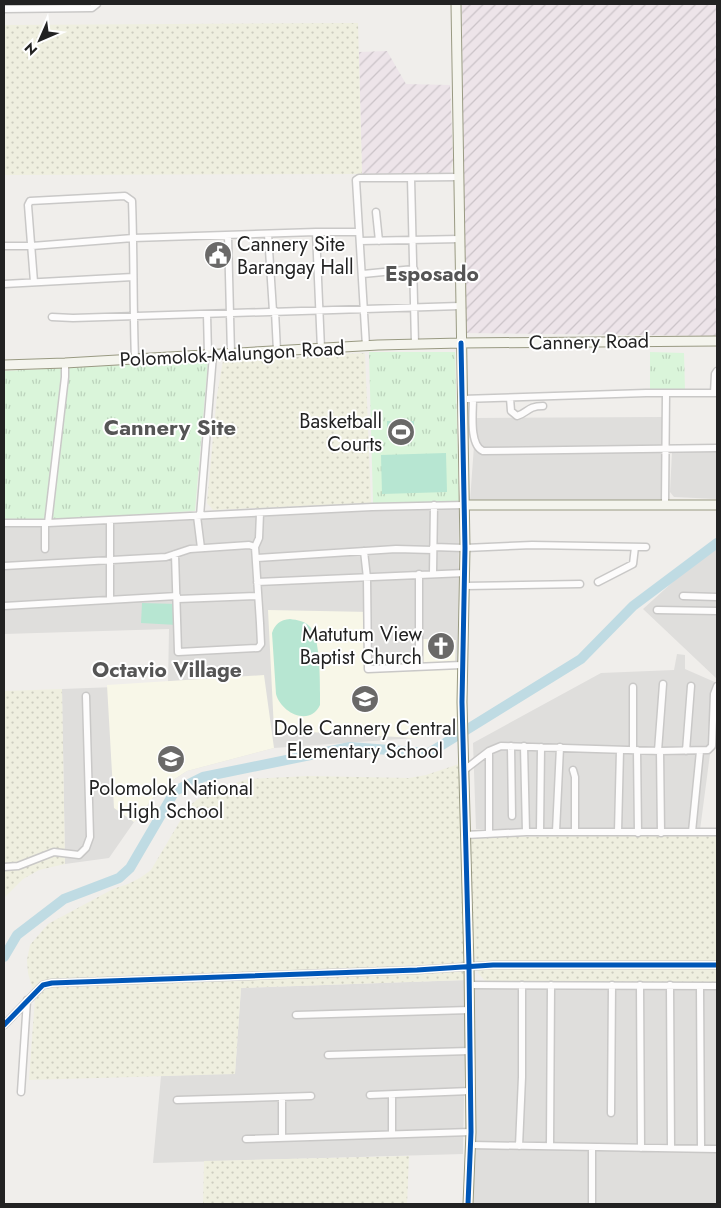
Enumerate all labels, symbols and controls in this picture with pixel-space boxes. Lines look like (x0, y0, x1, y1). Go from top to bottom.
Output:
north arrow (15, 15, 65, 65)
text: N (20, 38, 42, 60)
place label: Cannery Site Barangay Hall (237, 230, 354, 282)
public building icon: Cannery Site Barangay Hall (203, 240, 233, 270)
district label: Esposado (385, 259, 479, 289)
street label: Cannery Road (529, 326, 649, 358)
street label: Polomolok-Malungon Road (119, 334, 345, 374)
place label: Basketball Courts (299, 407, 382, 459)
district label: Cannery Site (104, 411, 236, 443)
sports icon: Basketball Courts (386, 417, 416, 447)
place label: Matutum View Baptist Church (300, 620, 422, 672)
church icon: Matutum View Baptist Church (426, 631, 456, 661)
district label: Octavio Village (92, 655, 242, 685)
school or university icon: Dole Cannery Central Elementary School (350, 684, 380, 714)
place label: Dole Cannery Central Elementary School (274, 714, 456, 766)
school or university icon: Polomolok National High School (156, 744, 186, 774)
place label: Polomolok National High School (89, 774, 253, 826)

